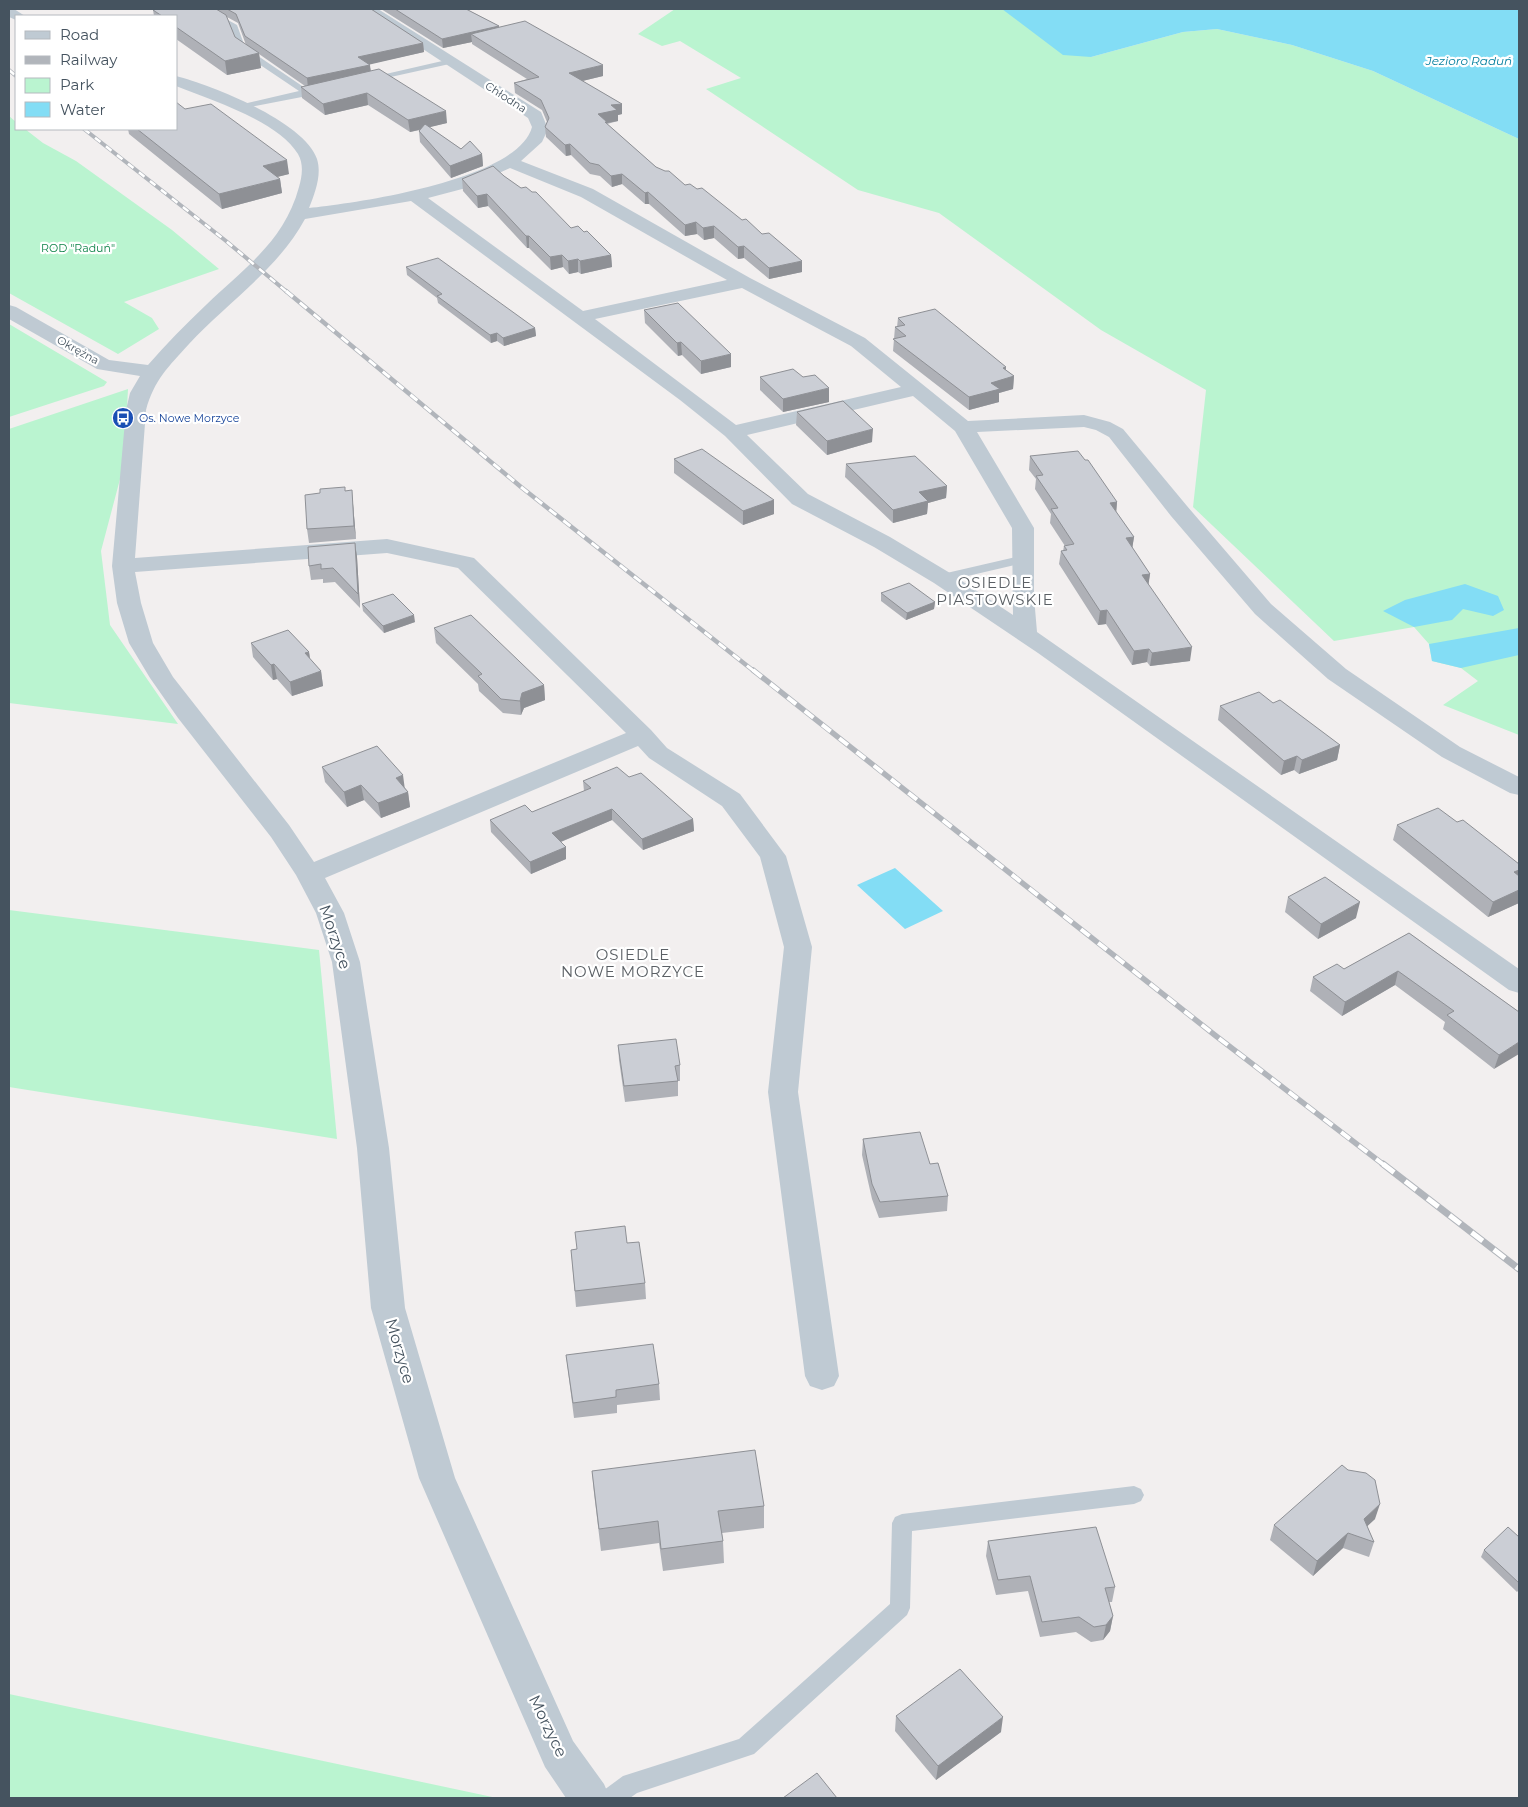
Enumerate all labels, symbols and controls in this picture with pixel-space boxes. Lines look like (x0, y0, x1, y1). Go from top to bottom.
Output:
legend (15, 15, 178, 130)
text: Road (60, 25, 99, 44)
text: Railway (60, 50, 118, 69)
water label: Jezioro Raduń (1425, 53, 1512, 68)
text: Park (60, 75, 94, 94)
street label: Chłodna (483, 78, 529, 116)
text: Water (60, 100, 106, 119)
park label: ROD "Raduń" (41, 241, 115, 255)
street label: Okrężna (54, 333, 102, 367)
bus stop icon: Os. Nowe Morzyce (111, 406, 135, 430)
place label: Os. Nowe Morzyce (139, 411, 240, 425)
district label: OSIEDLE PIASTOWSKIE (936, 573, 1054, 609)
street label: Morzyce (315, 902, 355, 972)
district label: OSIEDLE NOWE MORZYCE (561, 945, 705, 981)
street label: Morzyce (382, 1316, 418, 1386)
street label: Morzyce (525, 1692, 571, 1760)

